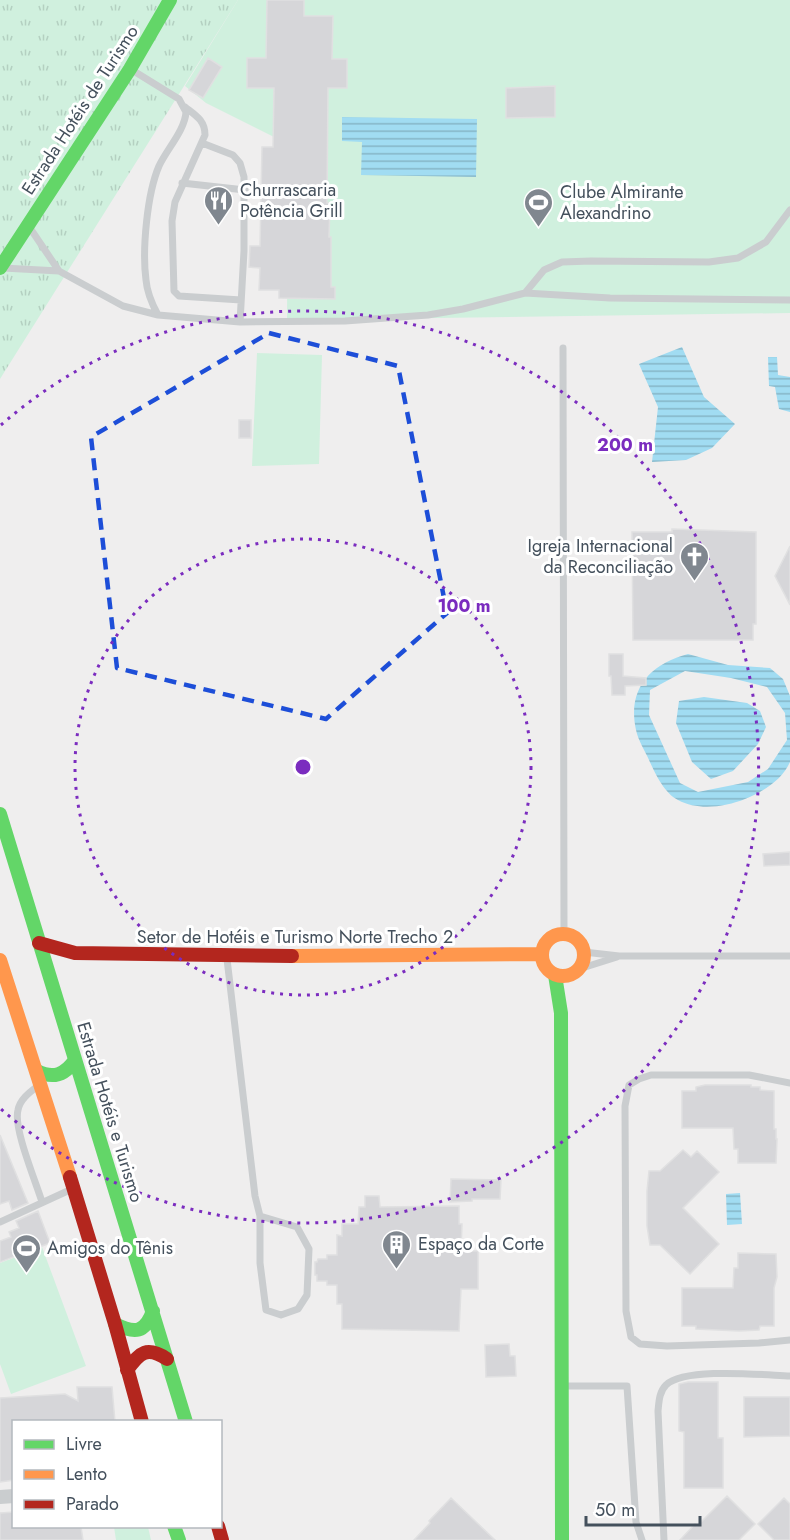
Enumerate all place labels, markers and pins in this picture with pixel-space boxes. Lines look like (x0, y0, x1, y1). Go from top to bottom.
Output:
place label: Churrascaria Potência Grill (240, 177, 343, 224)
place label: Clube Almirante Alexandrino (560, 179, 683, 226)
restaurant icon: Churrascaria Potência Grill (203, 184, 235, 226)
sports icon: Clube Almirante Alexandrino (523, 186, 555, 228)
place label: Igreja Internacional da Reconciliação (528, 533, 673, 580)
church icon: Igreja Internacional da Reconciliação (678, 540, 710, 582)
centre of rings (293, 757, 313, 777)
building icon: Espaço da Corte (381, 1228, 413, 1270)
place label: Espaço da Corte (418, 1231, 544, 1257)
sports icon: Amigos do Tênis (10, 1232, 42, 1274)
place label: Amigos do Tênis (47, 1235, 173, 1261)

